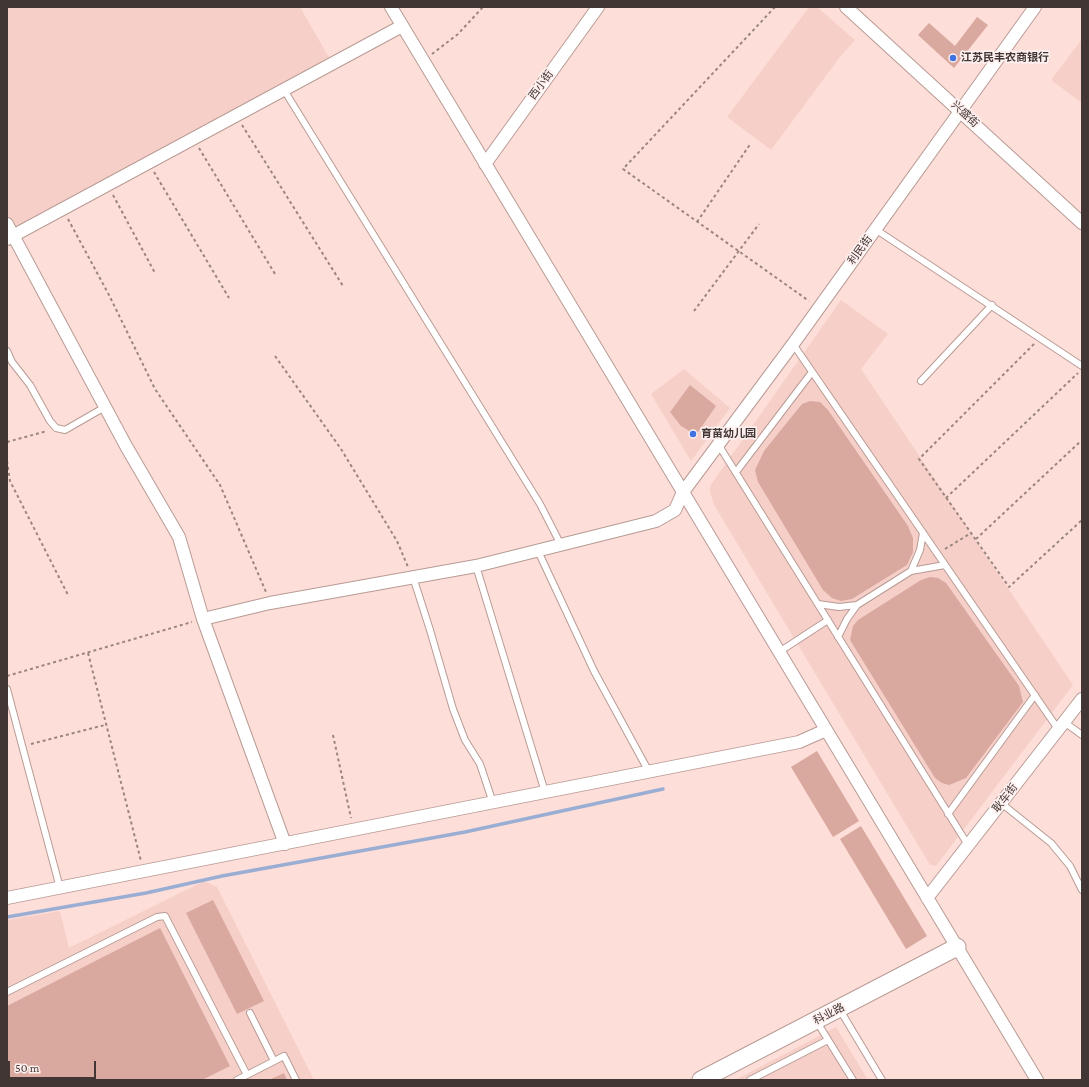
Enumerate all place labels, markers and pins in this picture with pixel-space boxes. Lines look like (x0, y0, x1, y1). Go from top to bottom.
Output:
place label: 江苏民丰农商银行 (961, 51, 1049, 65)
marker: 江苏民丰农商银行 (948, 53, 958, 63)
place label: 育苗幼儿园 (701, 427, 756, 441)
marker: 育苗幼儿园 (688, 429, 698, 439)

